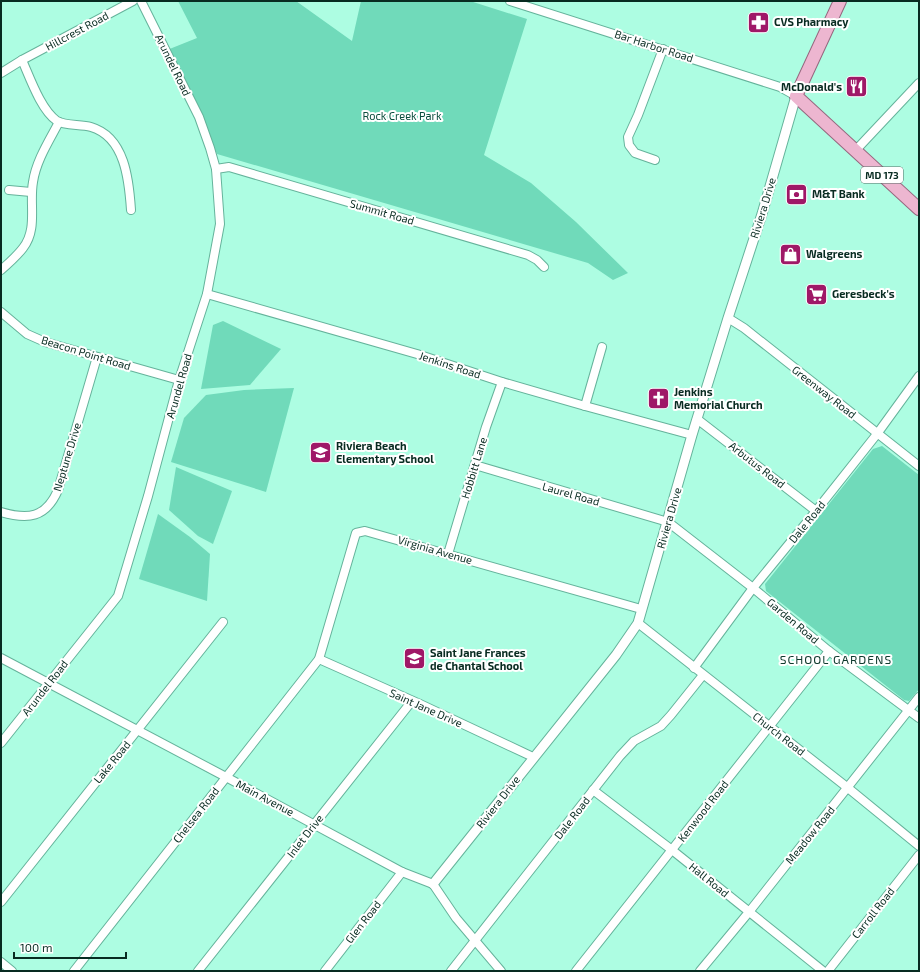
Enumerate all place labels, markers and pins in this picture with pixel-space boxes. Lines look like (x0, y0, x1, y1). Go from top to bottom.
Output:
pharmacy icon: CVS Pharmacy (746, 9, 772, 35)
place label: CVS Pharmacy (774, 15, 849, 29)
restaurant icon: McDonald's (844, 74, 870, 100)
place label: McDonald's (781, 80, 842, 93)
bank icon: M&T Bank (784, 181, 810, 207)
place label: M&T Bank (812, 187, 866, 200)
shop icon: Walgreens (778, 241, 804, 267)
place label: Walgreens (806, 247, 862, 260)
supermarket icon: Geresbeck's (803, 281, 829, 307)
place label: Geresbeck's (832, 287, 895, 300)
church icon: Jenkins Memorial Church (645, 385, 671, 411)
place label: Jenkins Memorial Church (674, 385, 763, 411)
school or university icon: Riviera Beach Elementary School (308, 439, 334, 465)
place label: Riviera Beach Elementary School (336, 439, 434, 466)
school or university icon: Saint Jane Frances de Chantal School (401, 646, 427, 672)
place label: Saint Jane Frances de Chantal School (430, 646, 526, 672)

